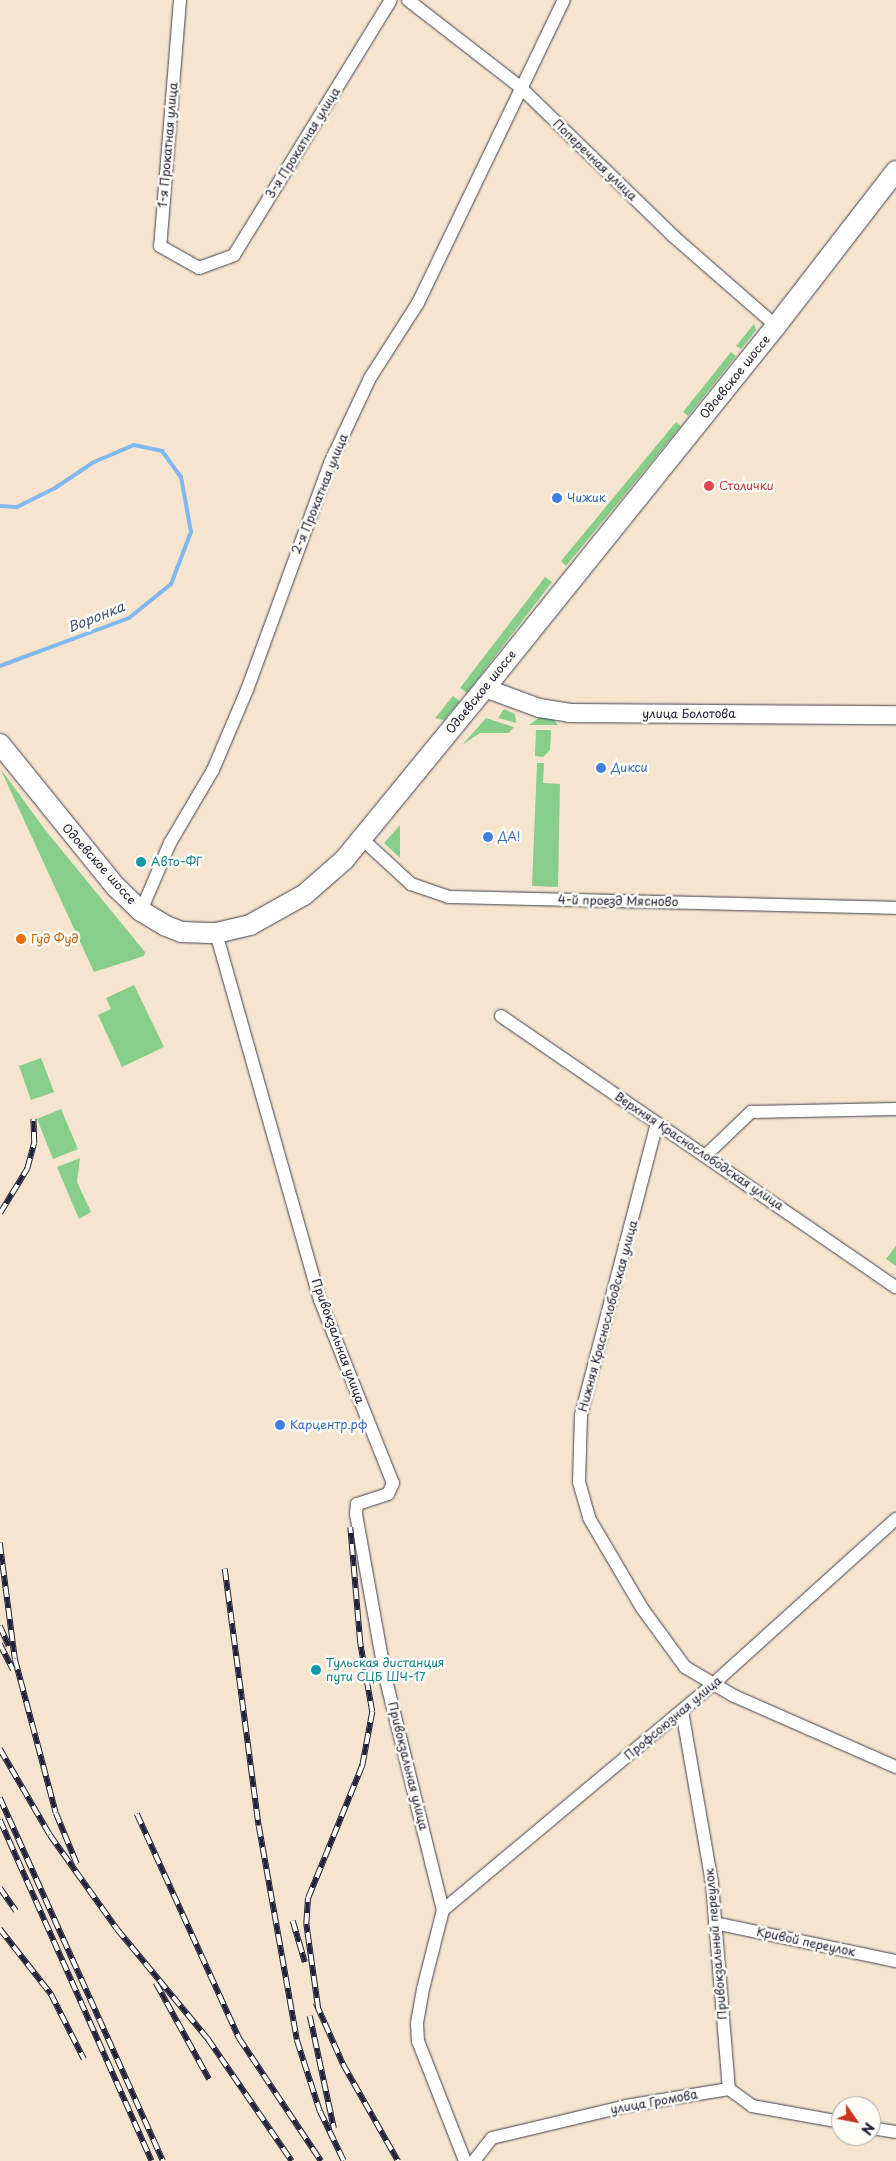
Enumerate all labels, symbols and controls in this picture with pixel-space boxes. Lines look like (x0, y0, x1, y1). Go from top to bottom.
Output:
street label: 1-я Прокатная улица (155, 81, 181, 209)
street label: 3-я Прокатная улица (263, 84, 343, 202)
street label: Поперечная улица (550, 116, 640, 204)
street label: Одоевское шоссе (697, 332, 773, 422)
street label: 2-я Прокатная улица (289, 431, 351, 557)
place label: Столички (719, 479, 774, 493)
marker: Столички (703, 480, 715, 492)
place label: Чижик (567, 491, 606, 505)
marker: Чижик (551, 492, 563, 504)
water label: Воронка (65, 598, 127, 636)
street label: Одоевское шоссе (443, 647, 519, 737)
street label: улица Болотова (642, 707, 736, 721)
place label: Дикси (611, 761, 648, 775)
marker: Дикси (595, 762, 607, 774)
street label: Одоевское шоссе (59, 821, 139, 907)
place label: ДА! (498, 830, 520, 844)
marker: ДА! (482, 831, 494, 843)
place label: Авто-ФГ (151, 855, 203, 869)
marker: Авто-ФГ (135, 856, 147, 868)
street label: 4-й проезд Мясново (557, 893, 679, 909)
place label: Гуд Фуд (31, 932, 79, 946)
marker: Гуд Фуд (15, 933, 27, 945)
street label: Верхняя Краснослободская улица (611, 1089, 787, 1213)
street label: Нижняя Краснослободская улица (575, 1218, 641, 1414)
street label: Привокзальная улица (309, 1276, 367, 1406)
place label: Карцентр.рф (290, 1418, 368, 1432)
marker: Карцентр.рф (274, 1419, 286, 1431)
place label: Тульская дистанция пути СЦБ ШЧ-17 (326, 1656, 446, 1684)
marker: Тульская дистанция пути СЦБ ШЧ-17 (310, 1664, 322, 1676)
street label: Профсоюзная улица (621, 1673, 725, 1763)
street label: Привокзальная улица (385, 1700, 431, 1832)
street label: Привокзальный переулок (702, 1868, 730, 2020)
street label: Кривой переулок (755, 1924, 857, 1960)
street label: улица Громова (609, 2087, 699, 2117)
north arrow (831, 2096, 881, 2146)
text: N (856, 2119, 880, 2139)

